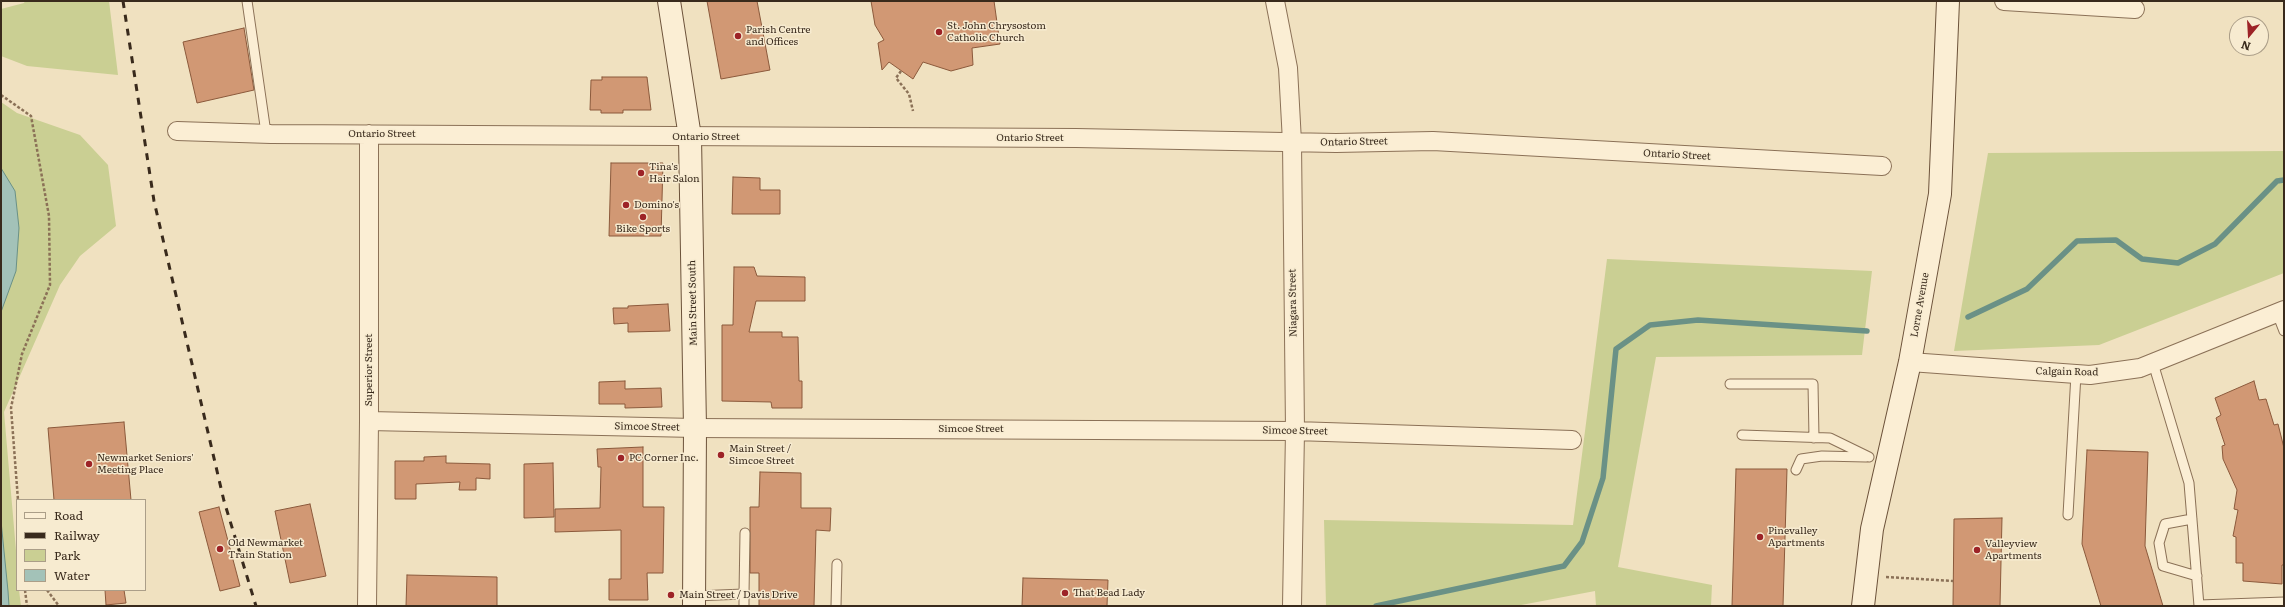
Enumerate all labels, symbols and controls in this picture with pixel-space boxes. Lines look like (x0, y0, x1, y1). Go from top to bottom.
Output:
north arrow (2229, 16, 2269, 56)
place label: St. John Chrysostom Catholic Church (947, 20, 1046, 44)
place label: Parish Centre and Offices (746, 24, 811, 48)
marker: St. John Chrysostom Catholic Church (934, 27, 944, 37)
marker: Parish Centre and Offices (733, 31, 743, 41)
text: N (2239, 37, 2252, 55)
street label: Ontario Street (348, 128, 416, 140)
street label: Ontario Street (672, 131, 740, 143)
street label: Ontario Street (996, 132, 1064, 144)
street label: Ontario Street (1320, 135, 1388, 149)
street label: Ontario Street (1643, 147, 1711, 163)
place label: Tina's Hair Salon (649, 161, 700, 184)
marker: Tina's Hair Salon (636, 168, 646, 178)
place label: Domino's (634, 199, 679, 211)
marker: Domino's (621, 200, 631, 210)
marker: Bike Sports (638, 212, 648, 222)
place label: Bike Sports (616, 223, 670, 235)
street label: Main Street South (686, 260, 700, 346)
street label: Niagara Street (1286, 269, 1300, 337)
street label: Lorne Avenue (1908, 272, 1932, 338)
street label: Superior Street (363, 334, 375, 406)
street label: Calgain Road (2036, 365, 2098, 379)
street label: Simcoe Street (614, 420, 680, 434)
street label: Simcoe Street (938, 423, 1004, 435)
street label: Simcoe Street (1262, 424, 1328, 438)
place label: Main Street / Simcoe Street (729, 443, 795, 466)
marker: Main Street / Simcoe Street (716, 450, 726, 460)
place label: Newmarket Seniors' Meeting Place (97, 452, 194, 476)
place label: PC Corner Inc. (629, 452, 699, 464)
marker: PC Corner Inc. (616, 453, 626, 463)
marker: Newmarket Seniors' Meeting Place (84, 459, 94, 469)
legend (16, 499, 146, 591)
text: Road (54, 506, 83, 524)
place label: Pinevalley Apartments (1768, 525, 1825, 548)
text: Railway (54, 526, 100, 544)
marker: Pinevalley Apartments (1755, 532, 1765, 542)
place label: Old Newmarket Train Station (228, 537, 303, 560)
place label: Valleyview Apartments (1985, 538, 2042, 562)
marker: Old Newmarket Train Station (215, 544, 225, 554)
marker: Valleyview Apartments (1972, 545, 1982, 555)
text: Park (54, 546, 80, 564)
text: Water (54, 566, 90, 584)
place label: That Bead Lady (1073, 587, 1145, 599)
marker: That Bead Lady (1060, 588, 1070, 598)
place label: Main Street / Davis Drive (679, 589, 798, 601)
marker: Main Street / Davis Drive (666, 590, 676, 600)

